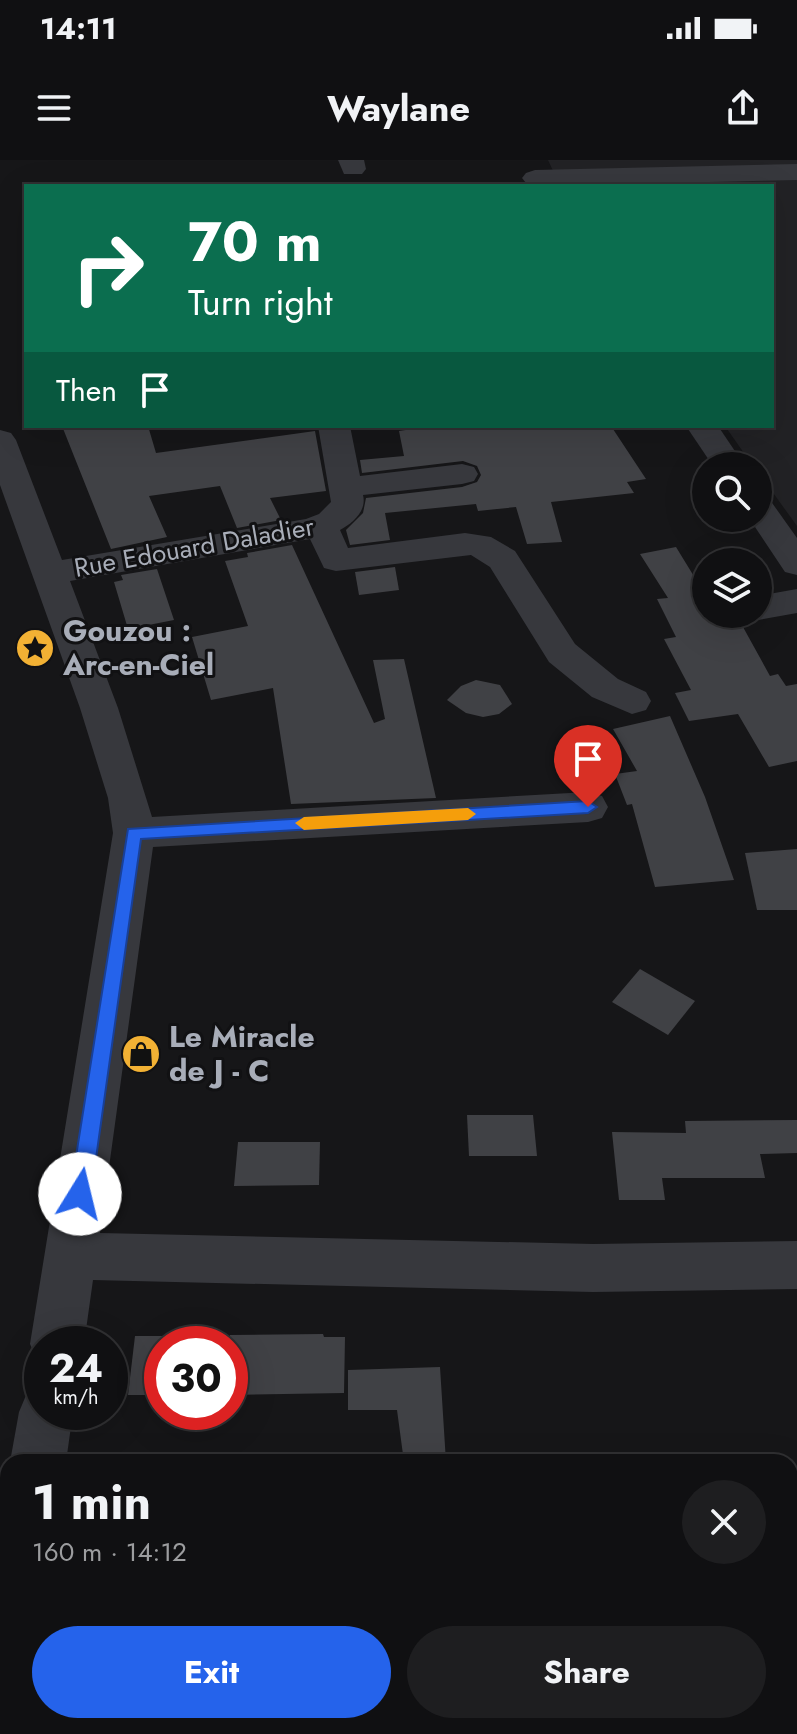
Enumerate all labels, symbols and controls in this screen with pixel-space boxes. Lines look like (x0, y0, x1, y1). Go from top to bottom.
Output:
text: 14:11 (40, 7, 116, 50)
text: Waylane (327, 82, 470, 134)
icon: menu (32, 86, 76, 130)
icon: share (721, 86, 765, 130)
text: 70 m (188, 201, 322, 282)
icon: right (56, 216, 160, 320)
text: Turn right (188, 276, 333, 328)
icon: arrive (133, 368, 177, 412)
text: Then (56, 369, 117, 412)
map controls (692, 452, 772, 628)
button: search (692, 452, 772, 532)
street label: Rue Edouard Daladier (71, 507, 317, 587)
button: layers (692, 548, 772, 628)
place label: Gouzou : Arc-en-Ciel (62, 609, 214, 686)
place icon: Gouzou : Arc-en-Ciel (14, 627, 56, 669)
pin (554, 725, 622, 807)
icon: arrive (566, 737, 610, 781)
place label: Le Miracle de J - C (169, 1015, 315, 1092)
shop icon: Le Miracle de J - C (120, 1033, 162, 1075)
position arrow (38, 1152, 122, 1236)
speed limit sign: 30 (144, 1326, 248, 1430)
text: 24 (49, 1339, 103, 1397)
text: km/h (53, 1383, 99, 1412)
text: 1 min (32, 1468, 151, 1537)
button: close (682, 1480, 766, 1564)
text: 160 m · 14:12 (32, 1533, 187, 1571)
button: Exit (32, 1626, 391, 1718)
button: Share (407, 1626, 766, 1718)

